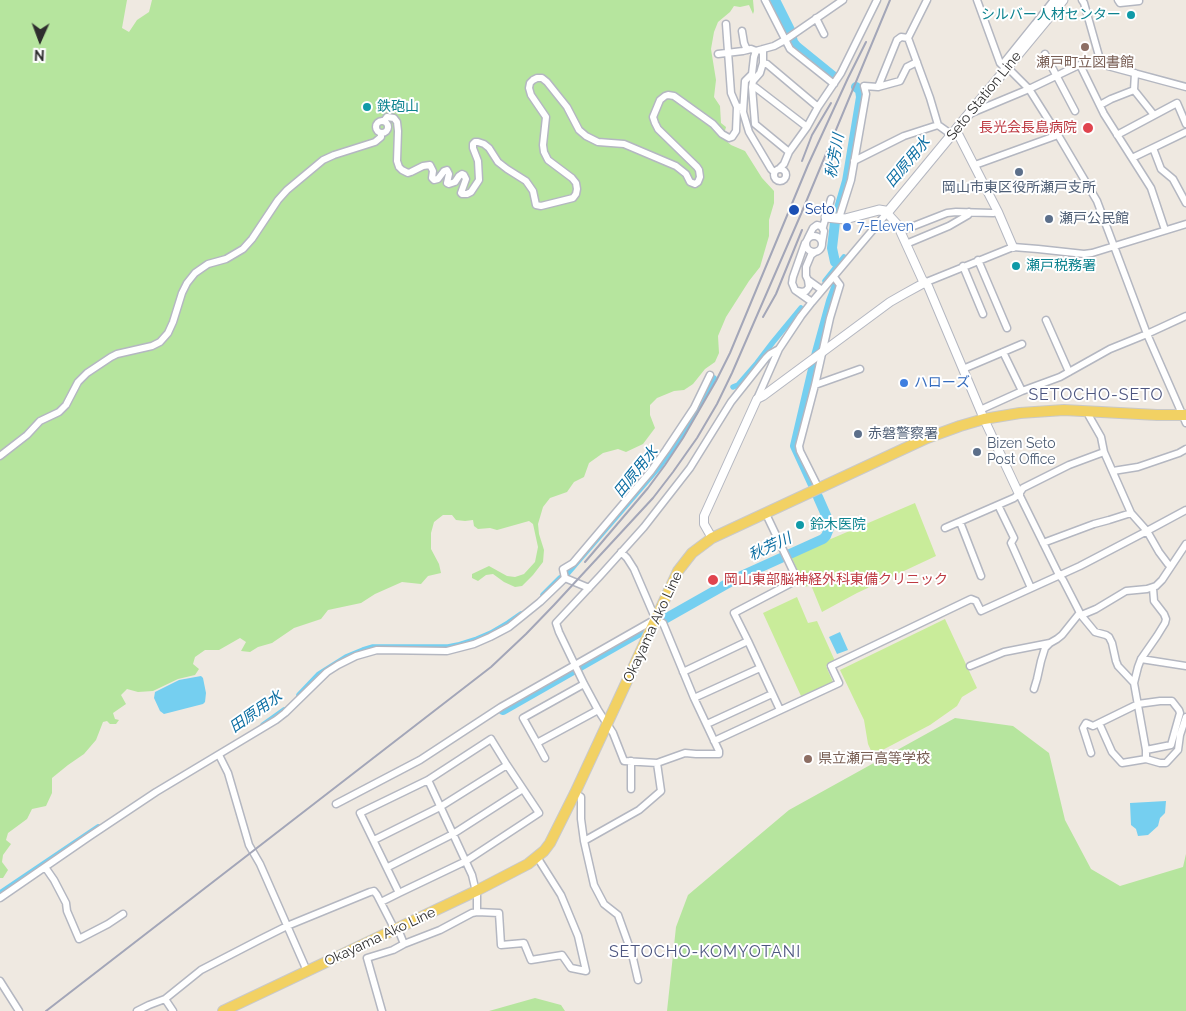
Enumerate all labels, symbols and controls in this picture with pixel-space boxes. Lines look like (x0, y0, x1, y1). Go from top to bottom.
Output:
place label: シルバー人材センター (981, 7, 1121, 23)
marker: シルバー人材センター (1125, 9, 1137, 21)
north arrow (15, 15, 65, 65)
marker: 瀬戸町立図書館 (1079, 41, 1091, 53)
text: N (34, 47, 45, 63)
street label: Seto Station Line (943, 48, 1025, 144)
place label: 瀬戸町立図書館 (1036, 55, 1134, 71)
place label: 鉄砲山 (377, 99, 419, 115)
marker: 鉄砲山 (361, 101, 373, 113)
place label: 長光会長島病院 (979, 120, 1077, 136)
marker: 長光会長島病院 (1081, 121, 1095, 135)
water label: 秋芳川 (822, 132, 848, 180)
water label: 田原用水 (882, 133, 934, 191)
marker: 岡山市東区役所瀬戸支所 (1013, 166, 1025, 178)
place label: 岡山市東区役所瀬戸支所 (942, 180, 1096, 196)
place label: Seto (805, 202, 835, 218)
marker: Seto (787, 203, 801, 217)
place label: 瀬戸公民館 (1059, 211, 1129, 227)
marker: 瀬戸公民館 (1043, 213, 1055, 225)
place label: 7-Eleven (857, 219, 914, 235)
marker: 7-Eleven (841, 221, 853, 233)
place label: 瀬戸税務署 (1026, 258, 1096, 274)
marker: 瀬戸税務署 (1010, 260, 1022, 272)
place label: ハローズ (914, 375, 970, 391)
marker: ハローズ (898, 377, 910, 389)
district label: SETOCHO-SETO (1027, 385, 1165, 405)
place label: 赤磐警察署 (868, 426, 938, 442)
marker: 赤磐警察署 (852, 428, 864, 440)
place label: Bizen Seto Post Office (987, 436, 1056, 468)
water label: 田原用水 (610, 443, 662, 501)
marker: Bizen Seto Post Office (971, 446, 983, 458)
place label: 鈴木医院 (810, 517, 866, 533)
marker: 鈴木医院 (794, 519, 806, 531)
water label: 秋芳川 (746, 529, 794, 565)
street label: Okayama Ako Line (620, 569, 686, 685)
place label: 岡山東部脳神経外科東備クリニック (724, 572, 948, 588)
marker: 岡山東部脳神経外科東備クリニック (706, 573, 720, 587)
water label: 田原用水 (226, 687, 286, 737)
place label: 県立瀬戸高等学校 (818, 751, 930, 767)
marker: 県立瀬戸高等学校 (802, 753, 814, 765)
street label: Okayama Ako Line (322, 904, 438, 970)
district label: SETOCHO-KOMYOTANI (607, 942, 803, 962)

